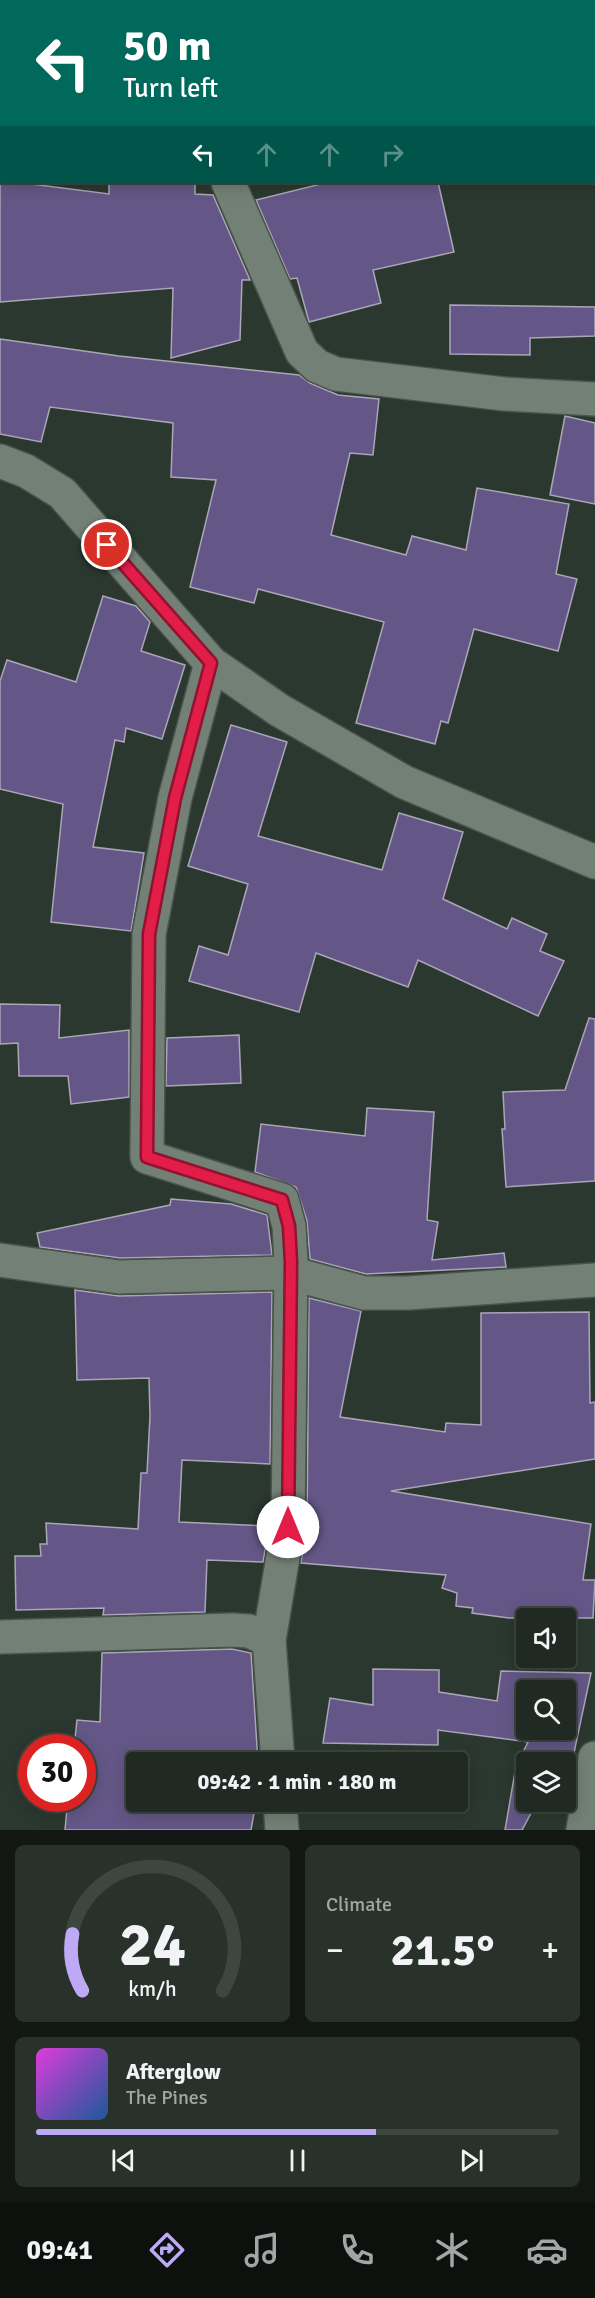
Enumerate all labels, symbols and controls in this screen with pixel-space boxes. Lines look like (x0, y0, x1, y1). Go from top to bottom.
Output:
text: 50 m (123, 21, 212, 72)
icon: left (24, 24, 102, 102)
text: Turn left (123, 72, 218, 105)
icon: left (187, 138, 220, 171)
icon: ahead (250, 138, 283, 171)
icon: ahead (313, 138, 346, 171)
icon: right (376, 138, 409, 171)
pin (81, 519, 132, 570)
icon: arrive (90, 528, 123, 561)
position arrow (256, 1495, 320, 1559)
map controls (516, 1608, 576, 1812)
button: sound (516, 1608, 576, 1668)
button: search (516, 1680, 576, 1740)
speed limit sign: 30 (18, 1734, 96, 1812)
button: layers (516, 1752, 576, 1812)
text: 09:42 · 1 min · 180 m (197, 1768, 397, 1795)
text: Climate (326, 1892, 392, 1917)
text: 24 (119, 1906, 186, 1983)
text: 21.5° (391, 1923, 494, 1978)
text: − (326, 1930, 344, 1971)
text: + (541, 1930, 559, 1971)
text: km/h (128, 1976, 177, 2002)
text: Afterglow (126, 2058, 221, 2085)
text: The Pines (126, 2085, 208, 2110)
icon: previous (107, 2144, 140, 2177)
icon: pause (281, 2144, 314, 2177)
icon: next (455, 2144, 488, 2177)
icon: directions (146, 2229, 188, 2271)
icon: music (241, 2229, 283, 2271)
icon: phone (336, 2229, 378, 2271)
icon: climate (431, 2229, 473, 2271)
icon: car (526, 2229, 568, 2271)
text: 09:41 (27, 2234, 93, 2267)

